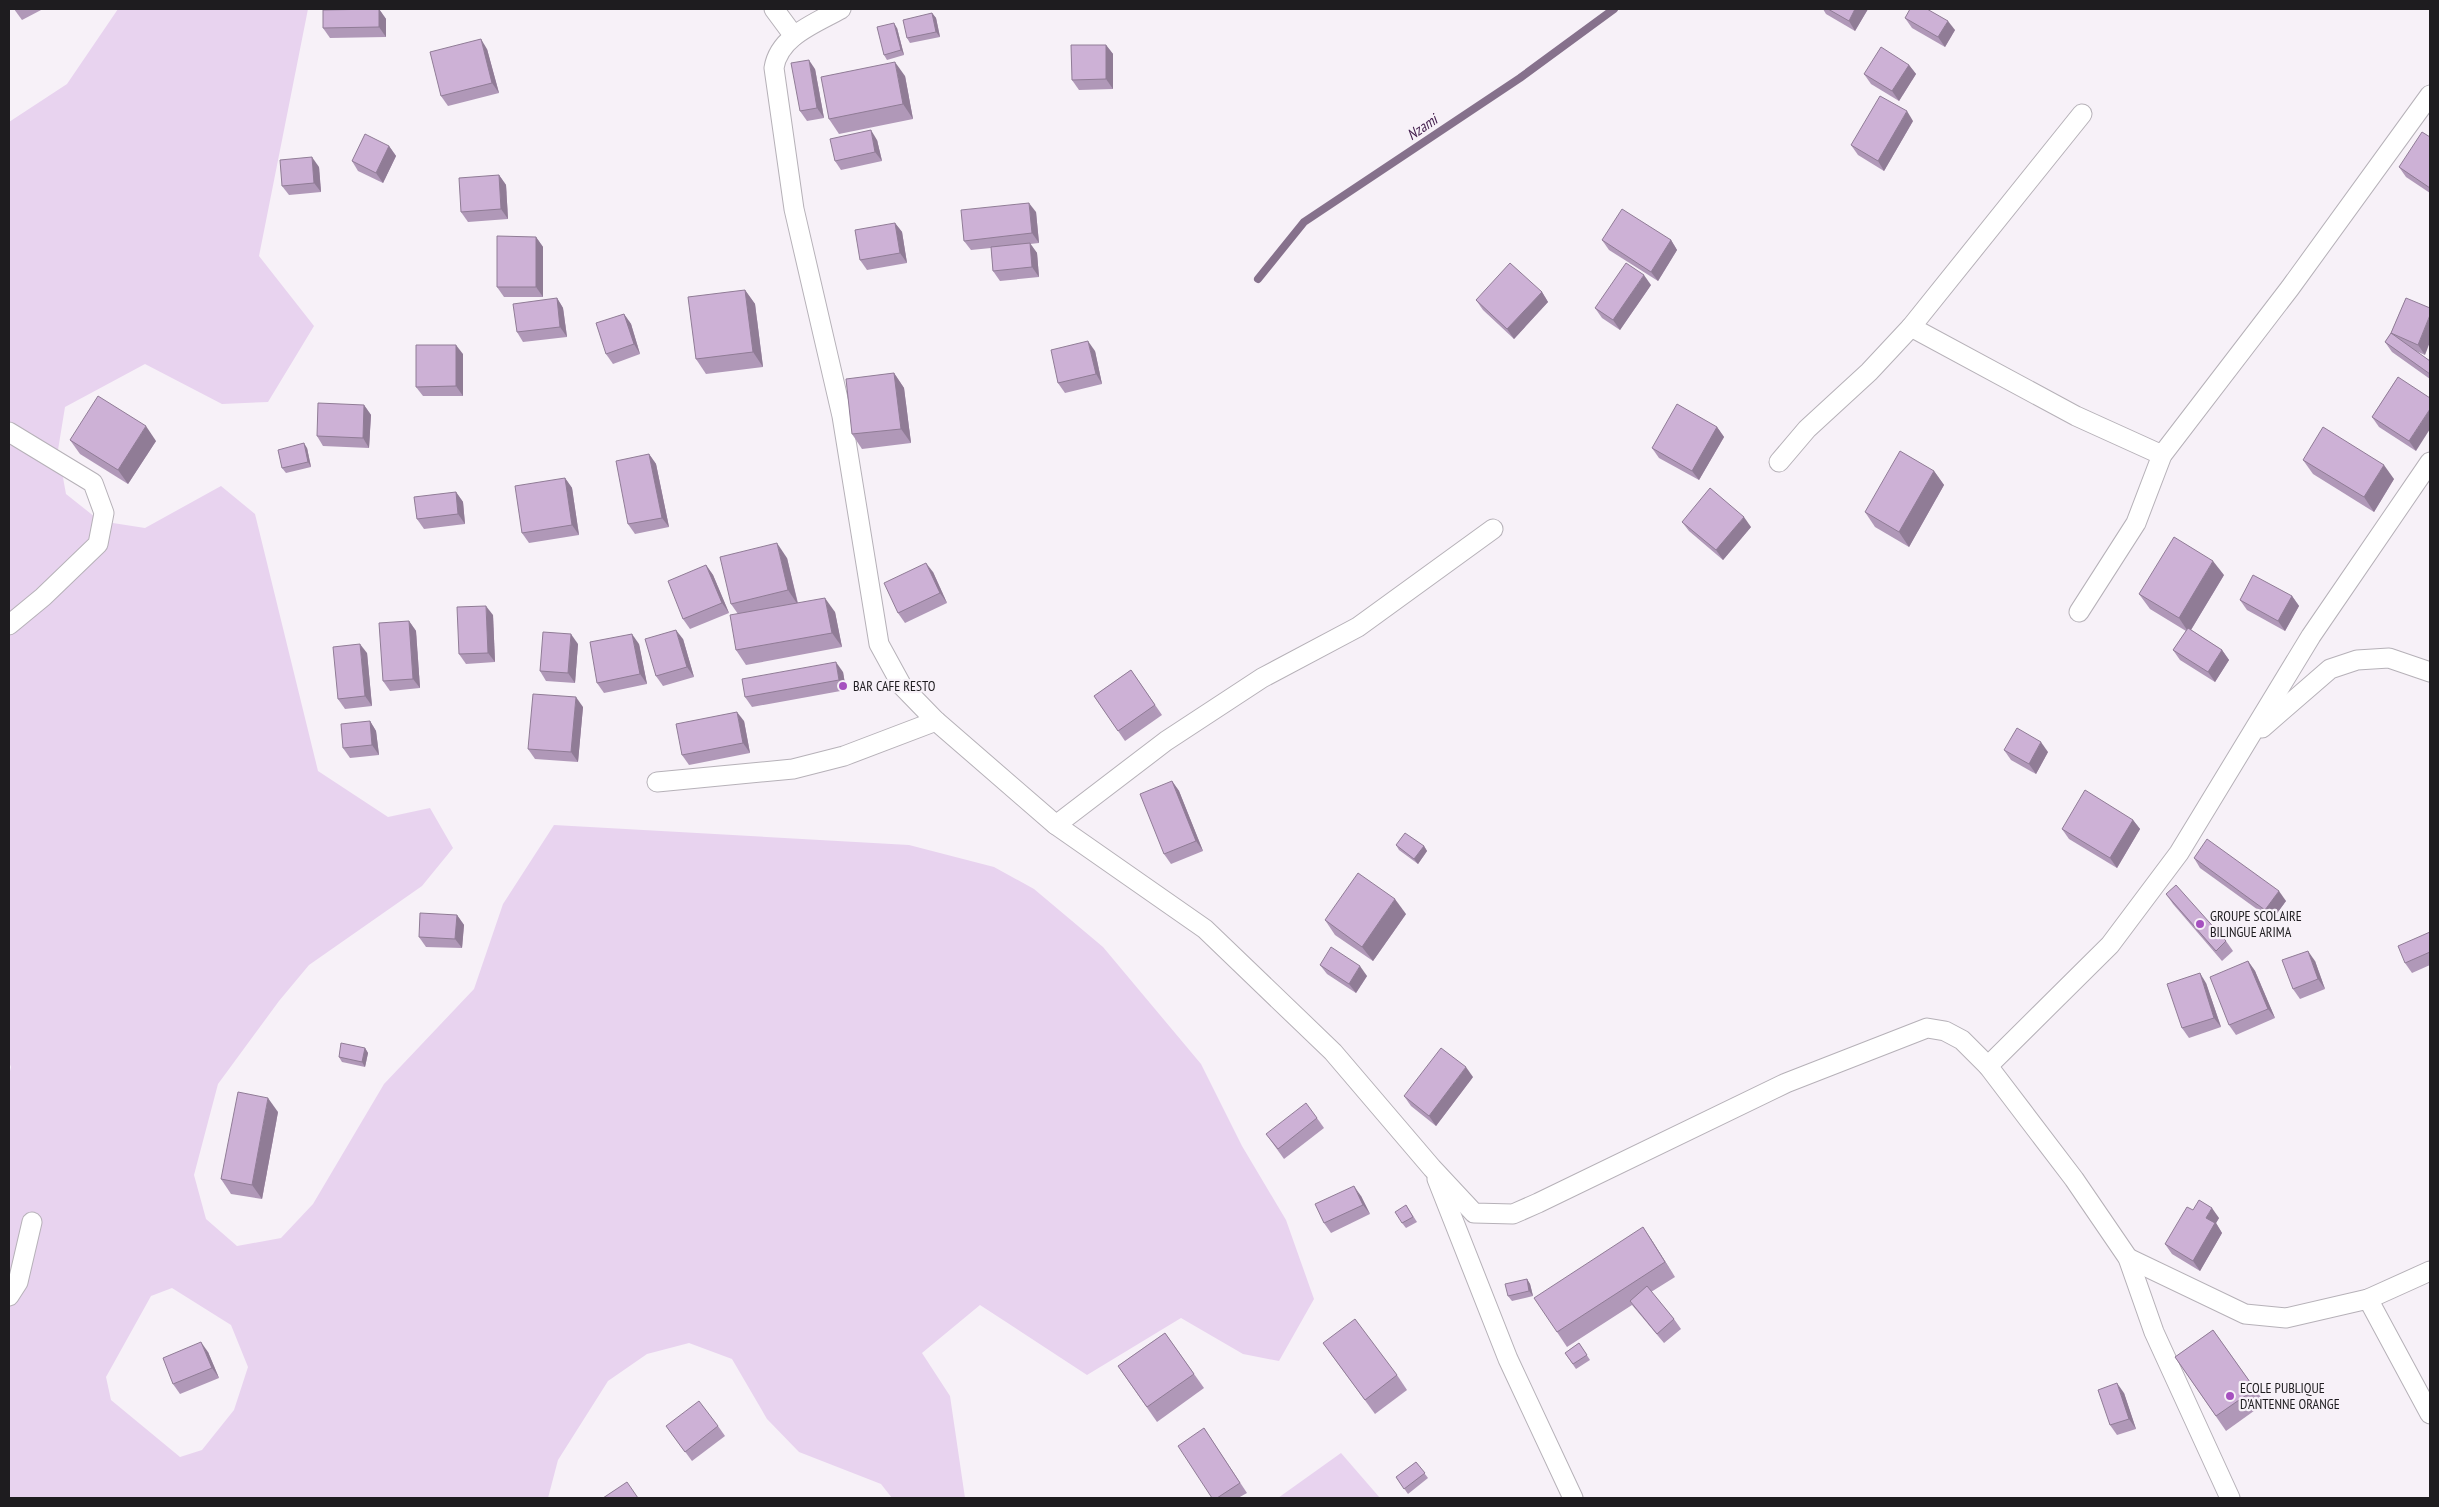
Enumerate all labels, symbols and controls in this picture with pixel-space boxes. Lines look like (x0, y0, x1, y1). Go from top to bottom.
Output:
water label: Nzami (1403, 109, 1442, 144)
place label: BAR CAFE RESTO (853, 677, 936, 695)
marker: BAR CAFE RESTO (837, 680, 849, 692)
place label: GROUPE SCOLAIRE BILINGUE ARIMA (2210, 907, 2302, 941)
marker: GROUPE SCOLAIRE BILINGUE ARIMA (2194, 918, 2206, 930)
place label: ECOLE PUBLIQUE D'ANTENNE ORANGE (2240, 1379, 2340, 1413)
marker: ECOLE PUBLIQUE D'ANTENNE ORANGE (2224, 1390, 2236, 1402)

